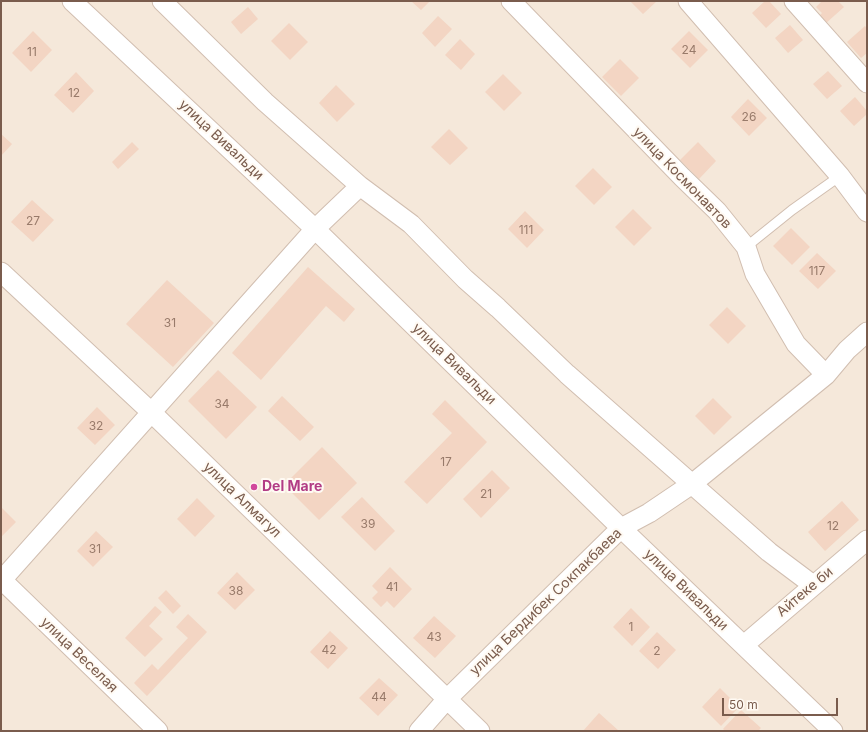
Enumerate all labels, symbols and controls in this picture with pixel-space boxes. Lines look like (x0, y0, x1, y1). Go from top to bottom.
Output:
house number: 24 (682, 43, 696, 57)
house number: 11 (27, 45, 37, 59)
house number: 12 (68, 86, 80, 100)
street label: улица Вивальди (175, 96, 267, 184)
house number: 26 (742, 110, 756, 124)
street label: улица Космонавтов (629, 124, 735, 232)
house number: 27 (26, 214, 40, 228)
house number: 111 (519, 223, 533, 237)
house number: 117 (809, 264, 825, 278)
house number: 31 (164, 316, 176, 330)
street label: улица Вивальди (409, 320, 499, 408)
house number: 34 (214, 397, 230, 411)
house number: 32 (89, 419, 103, 433)
house number: 17 (440, 455, 452, 469)
street label: улица Алмагул (200, 459, 284, 541)
place label: Del Mare (262, 479, 322, 495)
marker: Del Mare (249, 482, 259, 492)
house number: 21 (480, 487, 492, 501)
house number: 39 (361, 517, 375, 531)
house number: 12 (827, 519, 839, 533)
street label: улица Бердибек Сокпакбаева (467, 525, 625, 679)
house number: 31 (89, 542, 101, 556)
street label: улица Вивальди (641, 546, 731, 634)
street label: Айтеке би (773, 564, 837, 620)
house number: 41 (386, 580, 398, 594)
house number: 38 (229, 584, 243, 598)
street label: улица Веселая (37, 614, 121, 696)
house number: 1 (629, 620, 633, 634)
house number: 43 (426, 630, 442, 644)
house number: 42 (321, 643, 337, 657)
house number: 2 (653, 644, 661, 658)
house number: 44 (371, 690, 387, 704)
scale bar (724, 690, 840, 716)
text: 50 m (729, 697, 758, 712)

